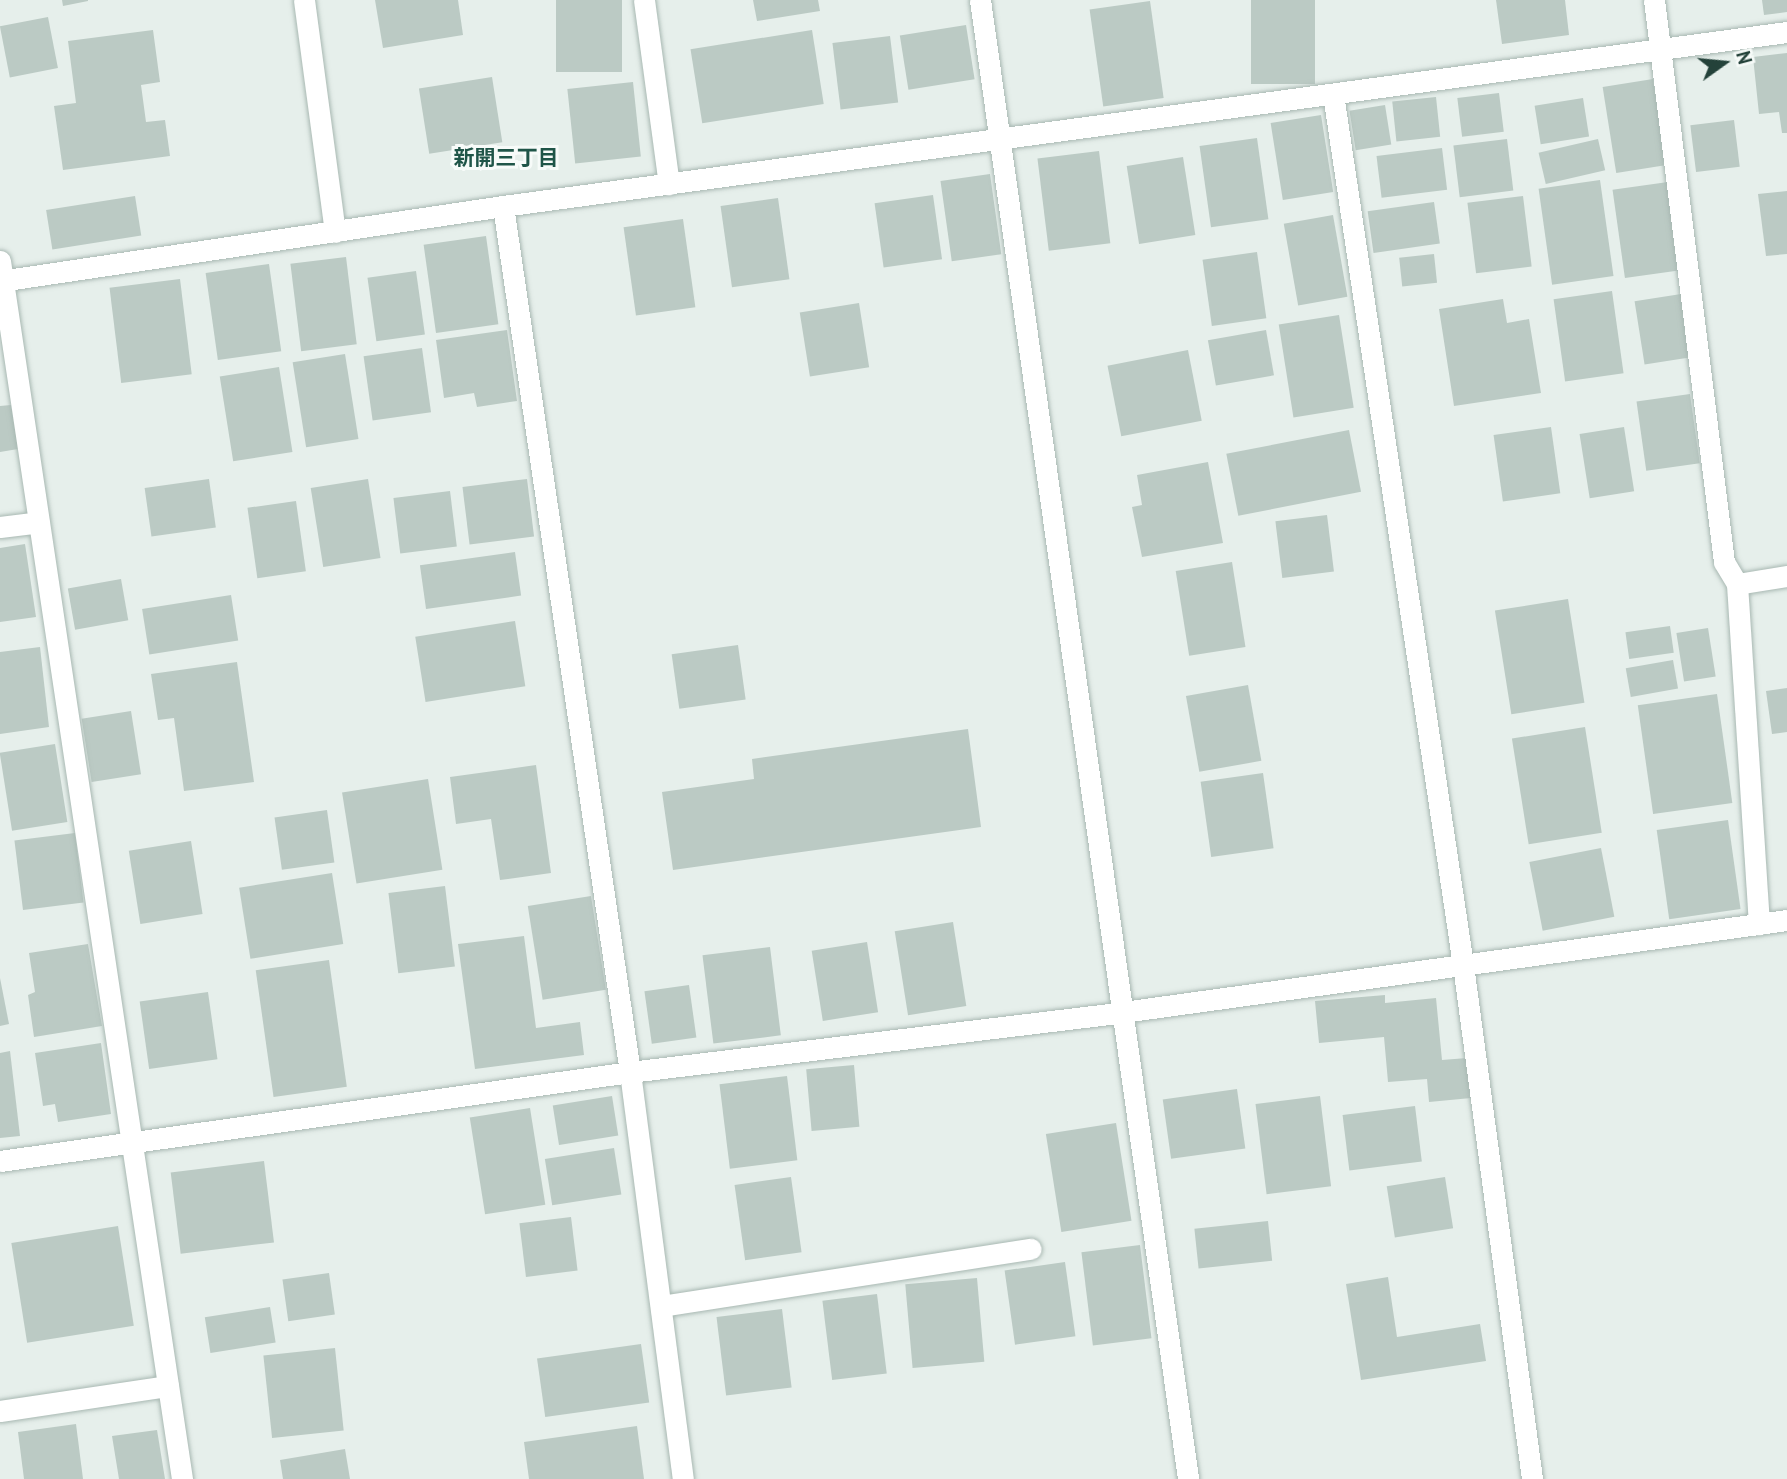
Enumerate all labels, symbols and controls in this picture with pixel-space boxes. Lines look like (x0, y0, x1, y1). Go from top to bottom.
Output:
north arrow (1689, 28, 1759, 98)
text: N (1731, 48, 1757, 67)
district label: 新開三丁目 (454, 145, 558, 171)

